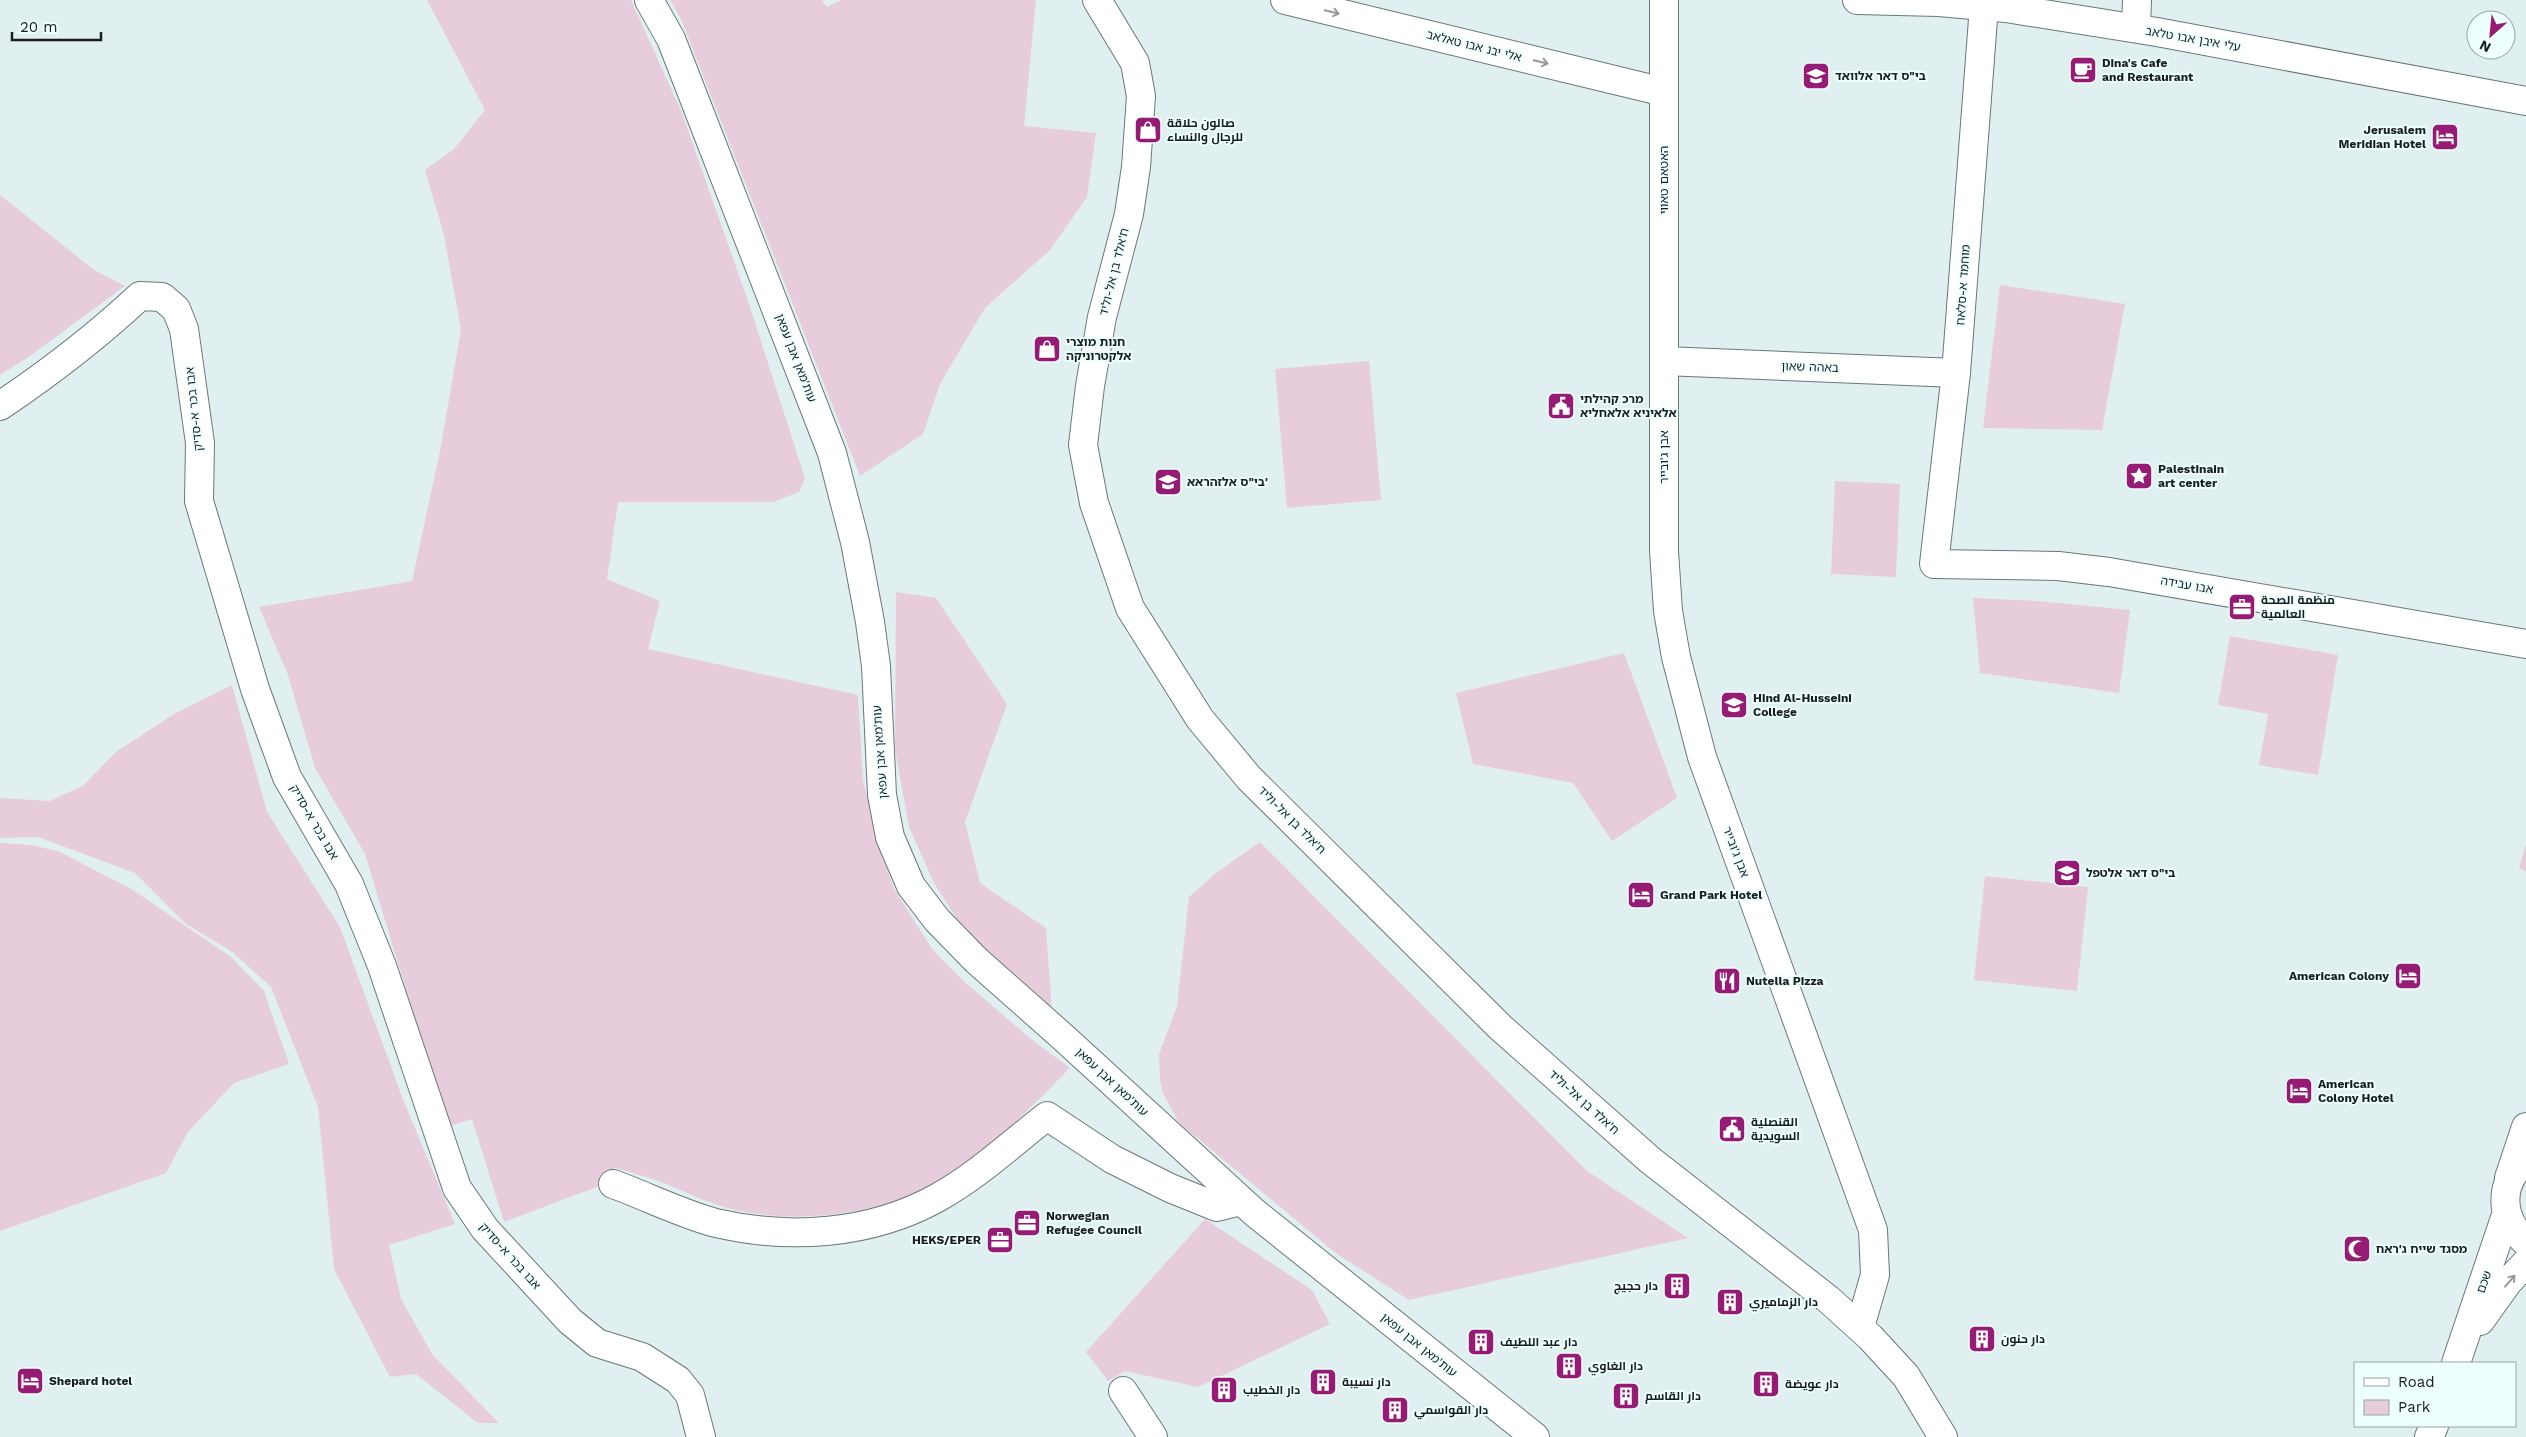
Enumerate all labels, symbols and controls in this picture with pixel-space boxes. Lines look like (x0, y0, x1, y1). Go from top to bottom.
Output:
one-way arrow (1323, 7, 1339, 17)
scale bar (12, 10, 101, 42)
north arrow (2466, 10, 2516, 60)
text: 20 m (20, 18, 58, 36)
street label: עלי איבן אבו טלאב (2144, 24, 2242, 54)
street label: אלי יבנ אבו טאלאב (1425, 27, 1523, 65)
text: N (2477, 37, 2493, 56)
cafe icon: Dina's Cafe and Restaurant (2068, 55, 2098, 85)
place label: Dina's Cafe and Restaurant (2102, 56, 2194, 84)
one-way arrow (1532, 58, 1548, 67)
school or university icon: בי"ס דאר אלוואד (1801, 61, 1831, 91)
place label: בי"ס דאר אלוואד (1835, 69, 1926, 83)
shop icon: صالون حلاقة للرجال والنساء (1133, 115, 1163, 145)
place label: صالون حلاقة للرجال والنساء (1167, 116, 1243, 145)
hotel icon: Jerusalem Meridian Hotel (2430, 122, 2460, 152)
place label: Jerusalem Meridian Hotel (2339, 123, 2426, 151)
street label: האטאם טאווי (1657, 146, 1671, 214)
street label: ח'אלד בן אל-וליד (1096, 227, 1132, 317)
street label: מוחמד א-סלאח (1953, 244, 1973, 326)
street label: עות'מאן אבן עפאן (773, 312, 819, 404)
shop icon: חנות מוצרי אלקטרוניקה (1032, 334, 1062, 364)
place label: חנות מוצרי אלקטרוניקה (1066, 335, 1131, 363)
street label: באהה שאון (1781, 359, 1839, 375)
street label: אבו בכר א-סדיק (183, 366, 205, 452)
public building icon: מרכ קהילתי אלאיניא אלאחליא (1546, 391, 1576, 421)
place label: מרכ קהילתי אלאיניא אלאחליא (1580, 392, 1677, 420)
street label: אבן ג'ובייר (1657, 430, 1671, 484)
place icon: Palestinain art center (2124, 461, 2154, 491)
place label: Palestinain art center (2158, 462, 2224, 490)
school or university icon: בי"ס אלזהראא' (1153, 467, 1183, 497)
place label: בי"ס אלזהראא' (1187, 475, 1268, 489)
street label: אבו עבידה (2159, 573, 2215, 597)
office icon: منظمة الصحة العالمية (2227, 592, 2257, 622)
place label: منظمة الصحة العالمية (2261, 593, 2335, 621)
school or university icon: Hind Al-Husseini College (1719, 690, 1749, 720)
place label: Hind Al-Husseini College (1753, 691, 1852, 719)
street label: עות'מאן אבן עפאן (870, 705, 890, 799)
street label: אבו בכר א-סדיק (287, 782, 341, 862)
street label: ח'אלד בן אל-וליד (1255, 783, 1329, 857)
street label: אבן ג'ובייר (1720, 825, 1752, 880)
school or university icon: בי"ס דאר אלטפל (2052, 858, 2082, 888)
place label: בי"ס דאר אלטפל (2086, 866, 2175, 880)
hotel icon: Grand Park Hotel (1626, 880, 1656, 910)
place label: Grand Park Hotel (1660, 888, 1762, 902)
hotel icon: American Colony (2393, 961, 2423, 991)
restaurant icon: Nutella Pizza (1712, 966, 1742, 996)
place label: American Colony (2289, 969, 2389, 983)
place label: Nutella Pizza (1746, 974, 1824, 988)
street label: עות'מאן אבן עפאן (1073, 1045, 1151, 1119)
street label: ח'אלד בן אל-וליד (1546, 1067, 1622, 1137)
hotel icon: American Colony Hotel (2284, 1076, 2314, 1106)
place label: American Colony Hotel (2318, 1077, 2394, 1105)
public building icon: القنصلية السويدية (1717, 1114, 1747, 1144)
place label: القنصلية السويدية (1751, 1115, 1800, 1144)
office icon: Norwegian Refugee Council (1012, 1208, 1042, 1238)
place label: Norwegian Refugee Council (1046, 1209, 1142, 1237)
street label: אבו בכר א-סדיק (477, 1220, 544, 1292)
office icon: HEKS/EPER (985, 1225, 1015, 1255)
place label: HEKS/EPER (912, 1233, 982, 1247)
mosque icon: מסגד שייח ג'ראח (2342, 1234, 2372, 1264)
place label: מסגד שייח ג'ראח (2376, 1242, 2468, 1256)
street label: שכם (2474, 1269, 2494, 1295)
building icon: دار حجيج (1662, 1271, 1692, 1301)
one-way arrow (2504, 1275, 2515, 1288)
place label: دار حجيج (1614, 1279, 1658, 1295)
building icon: دار الزماميري (1715, 1287, 1745, 1317)
place label: دار الزماميري (1749, 1295, 1818, 1312)
street label: עות'מאן אבן עפאן (1378, 1310, 1460, 1380)
building icon: دار حنون (1967, 1324, 1997, 1354)
building icon: دار عبد اللطيف (1466, 1327, 1496, 1357)
place label: دار حنون (2001, 1332, 2045, 1347)
place label: دار عبد اللطيف (1500, 1335, 1577, 1350)
building icon: دار الغاوي (1554, 1351, 1584, 1381)
place label: دار الغاوي (1588, 1359, 1643, 1376)
legend (2354, 1362, 2516, 1427)
hotel icon: Shepard hotel (15, 1366, 45, 1396)
building icon: دار نسيبة (1308, 1367, 1338, 1397)
building icon: دار عويضة (1751, 1369, 1781, 1399)
text: Road (2398, 1373, 2435, 1391)
place label: Shepard hotel (49, 1374, 132, 1388)
building icon: دار الخطيب (1209, 1375, 1239, 1405)
place label: دار نسيبة (1342, 1375, 1391, 1390)
place label: دار عويضة (1785, 1377, 1839, 1392)
building icon: دار القاسم (1611, 1381, 1641, 1411)
place label: دار الخطيب (1243, 1383, 1300, 1398)
place label: دار القاسم (1645, 1389, 1701, 1404)
building icon: دار القواسمي (1380, 1395, 1410, 1425)
text: Park (2398, 1398, 2431, 1416)
place label: دار القواسمي (1414, 1403, 1488, 1420)

